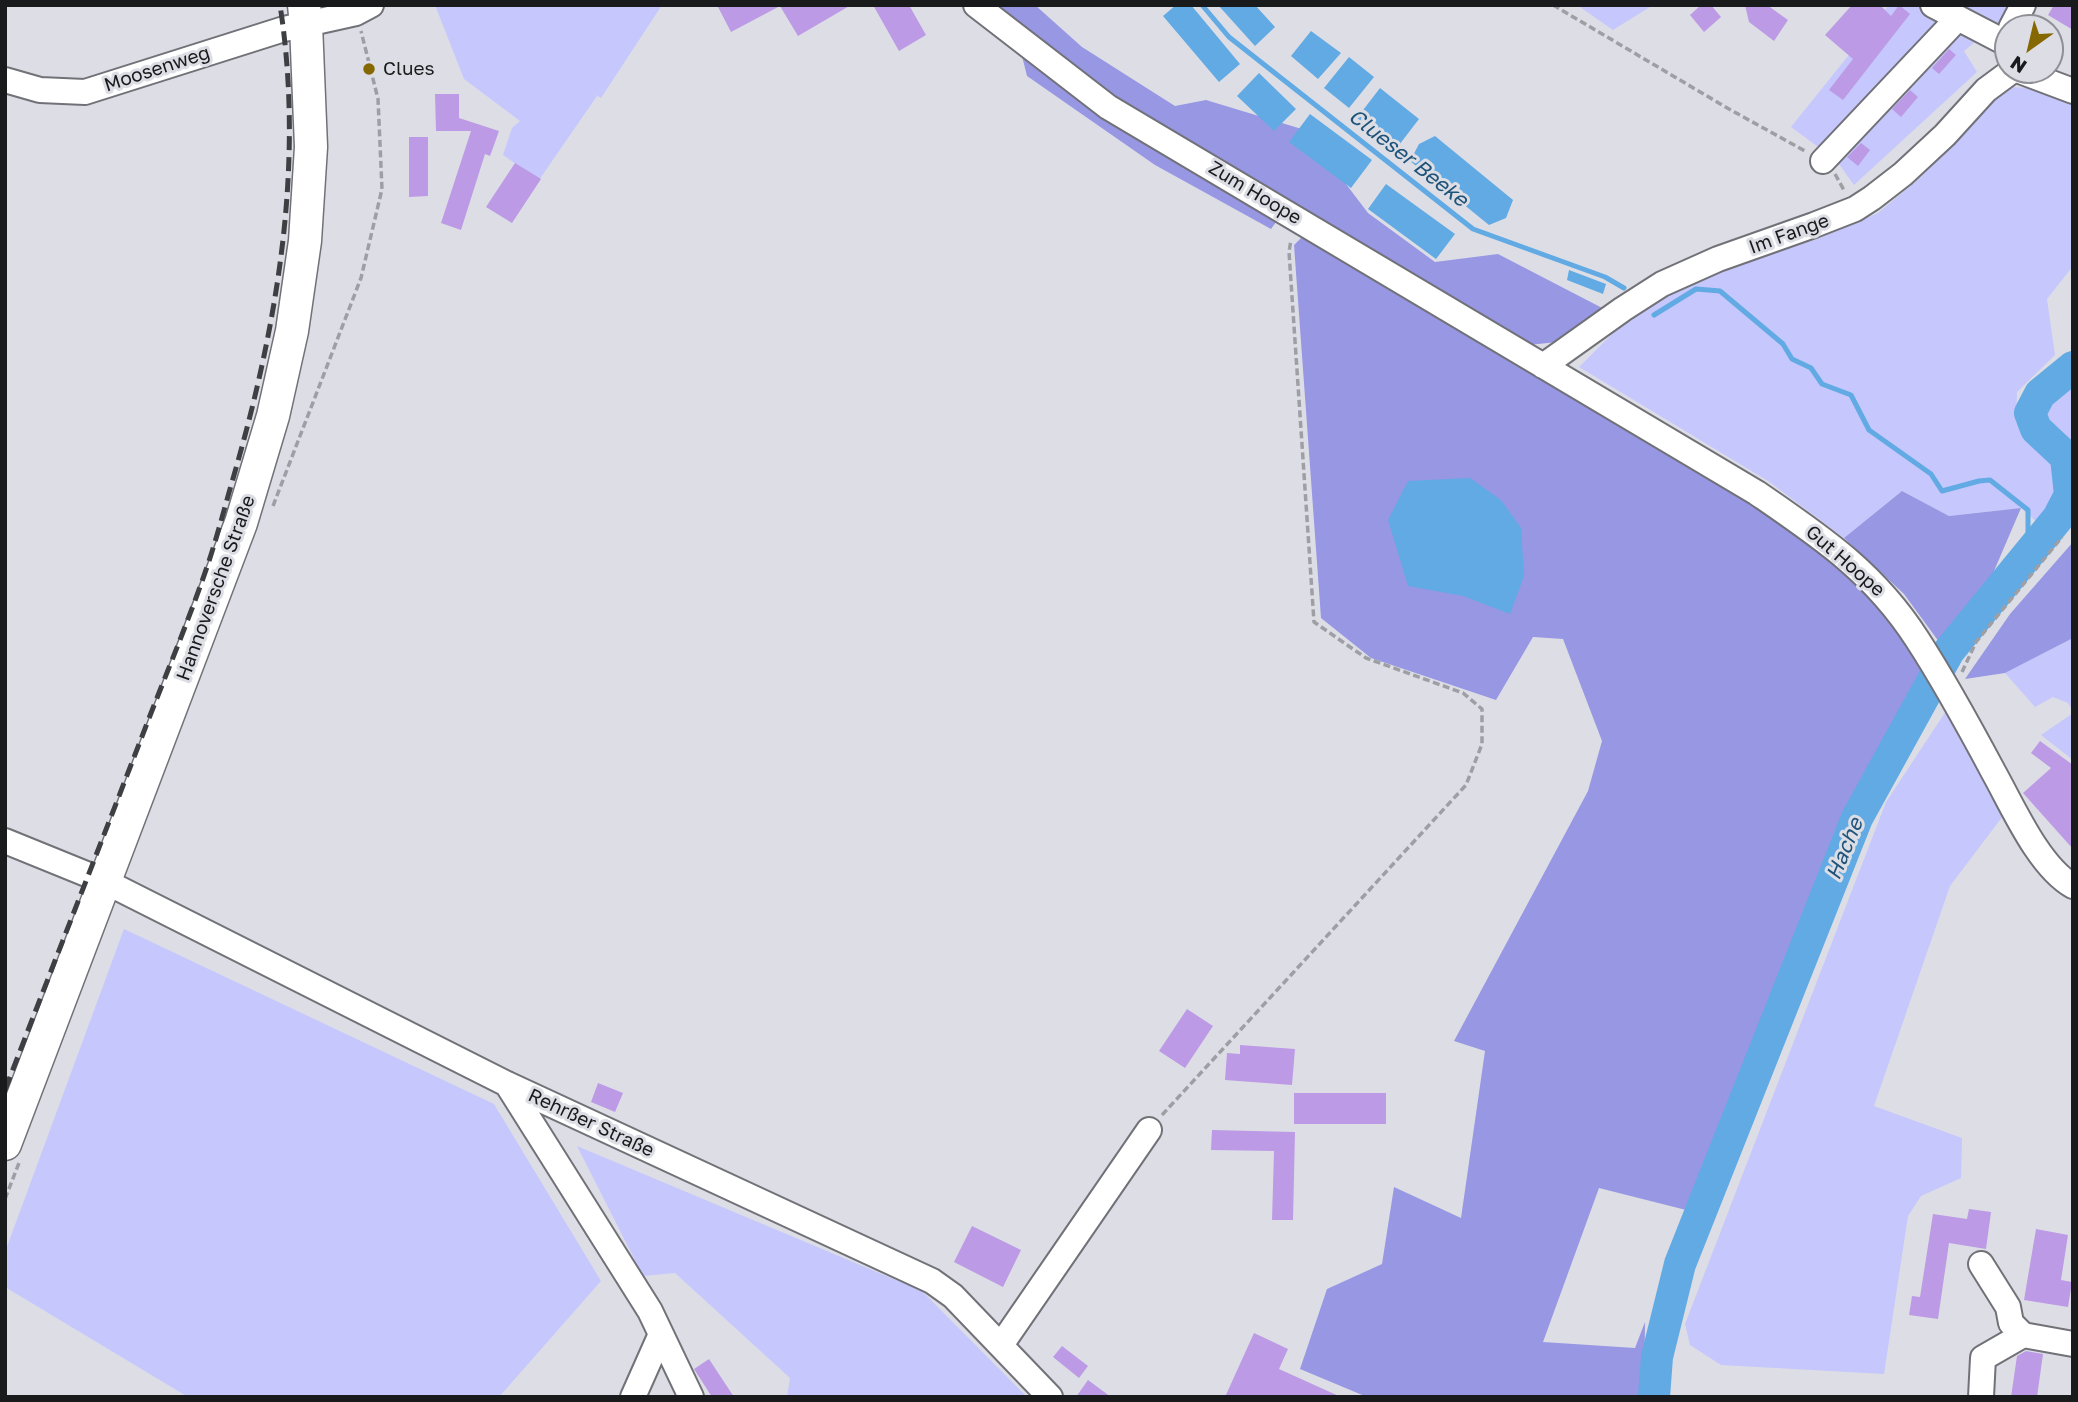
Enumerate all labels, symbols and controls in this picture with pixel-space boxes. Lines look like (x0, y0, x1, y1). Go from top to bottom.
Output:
north arrow (1994, 14, 2064, 84)
street label: Moosenweg (101, 41, 213, 97)
text: N (2006, 52, 2031, 79)
place label: Clues (383, 58, 435, 80)
marker: Clues (361, 61, 377, 77)
water label: Clueser Beeke (1343, 104, 1473, 212)
street label: Zum Hoope (1205, 156, 1305, 230)
street label: Im Fange (1746, 209, 1832, 259)
street label: Hannoversche Straße (172, 492, 260, 684)
street label: Gut Hoope (1801, 521, 1889, 601)
water label: Hache (1821, 814, 1869, 884)
street label: Rehrßer Straße (524, 1084, 658, 1162)

